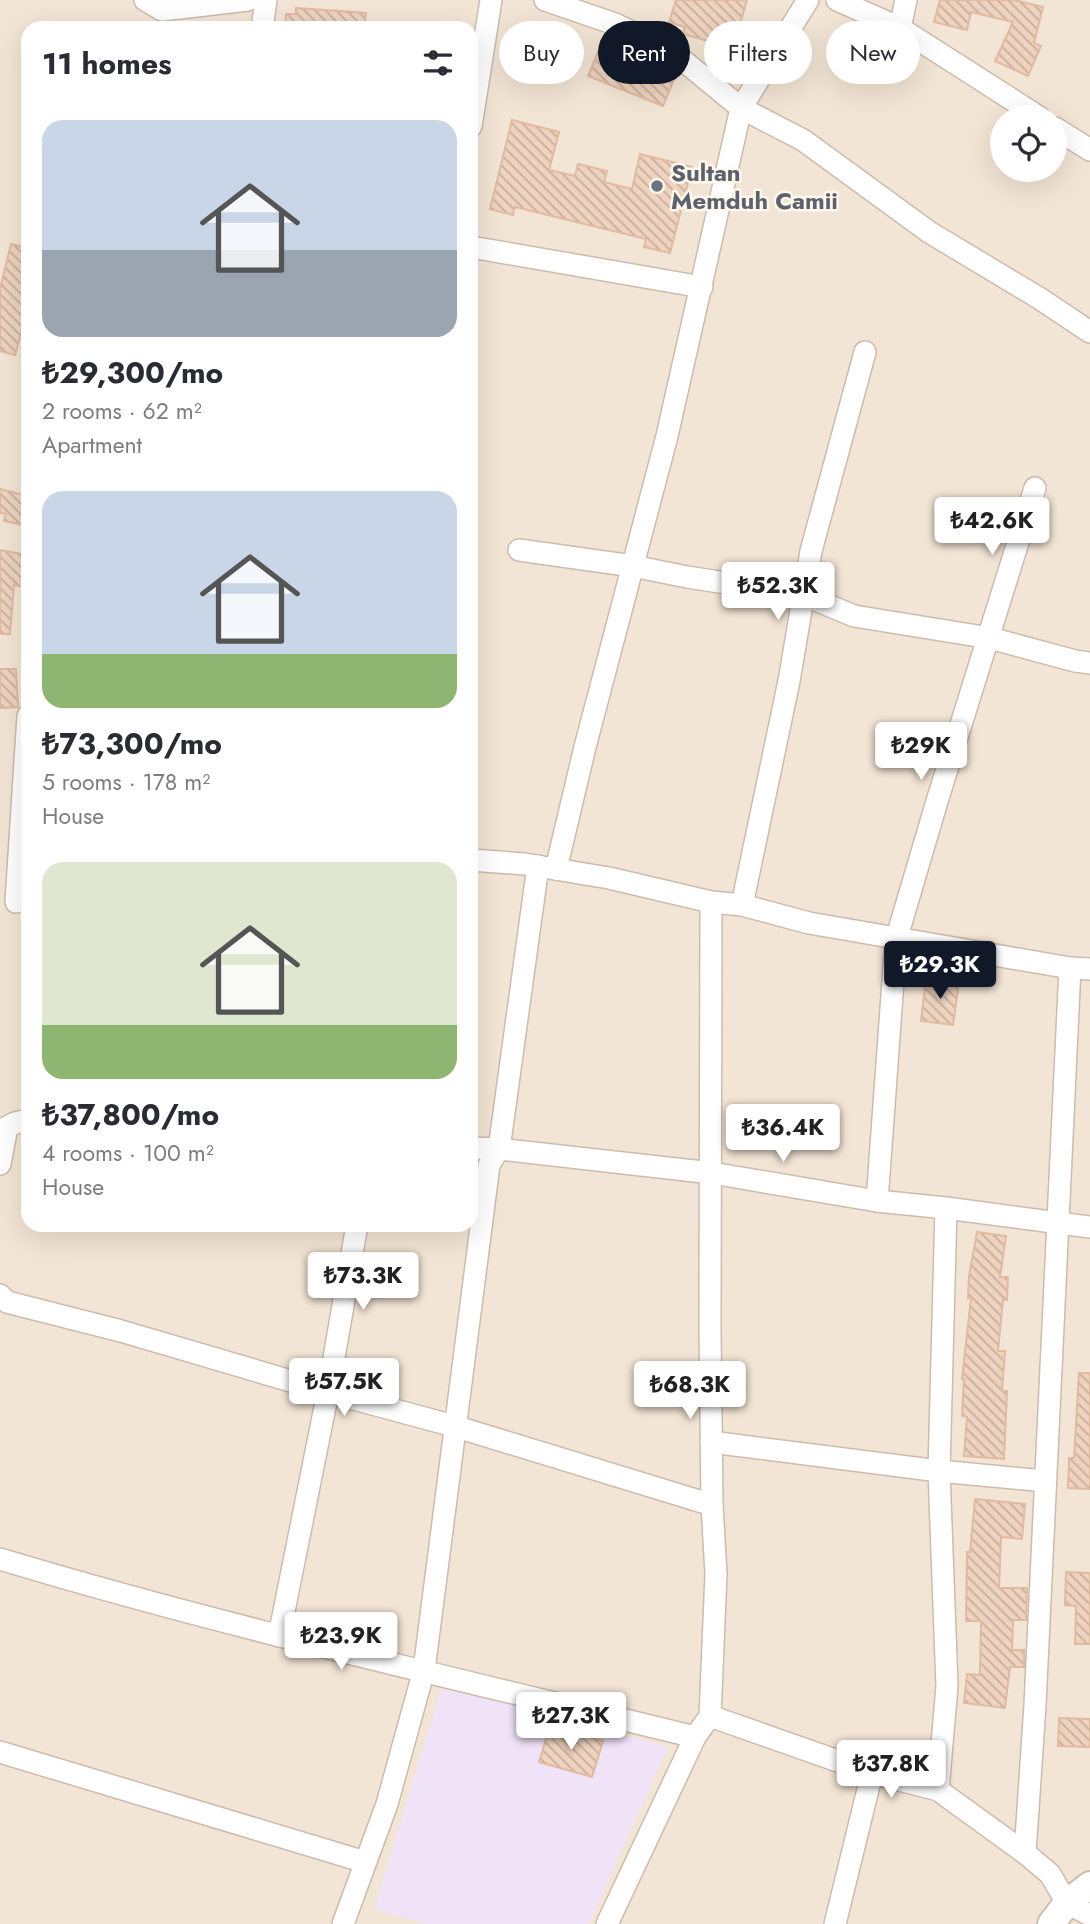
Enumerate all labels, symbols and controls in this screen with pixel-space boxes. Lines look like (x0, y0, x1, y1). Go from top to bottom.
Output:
chip: Buy (499, 21, 584, 84)
chip: Rent (598, 21, 690, 84)
chip: Filters (704, 21, 812, 84)
chip: New (826, 21, 920, 84)
text: 11 homes (42, 42, 172, 85)
icon: filters (419, 44, 457, 82)
map controls (990, 105, 1067, 182)
button: locate (990, 105, 1067, 182)
place label: Sultan Memduh Camii (671, 155, 838, 218)
icon: home (187, 165, 313, 291)
marker: Sultan Memduh Camii (649, 178, 665, 194)
text: ₺29,300/mo (42, 351, 223, 394)
text: 2 rooms · 62 m² (42, 394, 202, 428)
text: Apartment (42, 428, 142, 462)
pin: ₺42.6K (935, 498, 1049, 557)
text: ₺42.6K (950, 503, 1034, 537)
icon: home (187, 536, 313, 662)
pin: ₺52.3K (721, 562, 835, 622)
text: ₺52.3K (738, 568, 818, 602)
text: ₺73,300/mo (42, 722, 222, 765)
pin: ₺29K (880, 722, 962, 782)
text: ₺29K (891, 728, 951, 762)
text: 5 rooms · 178 m² (42, 765, 210, 799)
text: House (42, 799, 104, 833)
icon: home (187, 907, 313, 1033)
pin: ₺29.3K (883, 942, 997, 1001)
text: ₺29.3K (900, 947, 980, 981)
text: ₺37,800/mo (42, 1093, 219, 1136)
pin: ₺36.4K (726, 1104, 840, 1164)
text: ₺36.4K (742, 1110, 824, 1144)
text: 4 rooms · 100 m² (42, 1136, 214, 1170)
text: House (42, 1170, 104, 1204)
pin: ₺73.3K (306, 1252, 420, 1312)
text: ₺73.3K (324, 1258, 402, 1292)
pin: ₺57.5K (287, 1358, 401, 1418)
pin: ₺68.3K (633, 1362, 747, 1421)
text: ₺57.5K (305, 1364, 383, 1398)
text: ₺68.3K (650, 1367, 730, 1401)
pin: ₺23.9K (284, 1612, 398, 1672)
text: ₺23.9K (300, 1618, 382, 1652)
pin: ₺27.3K (514, 1692, 628, 1752)
text: ₺27.3K (532, 1698, 610, 1732)
pin: ₺37.8K (834, 1741, 948, 1800)
text: ₺37.8K (853, 1746, 929, 1780)

